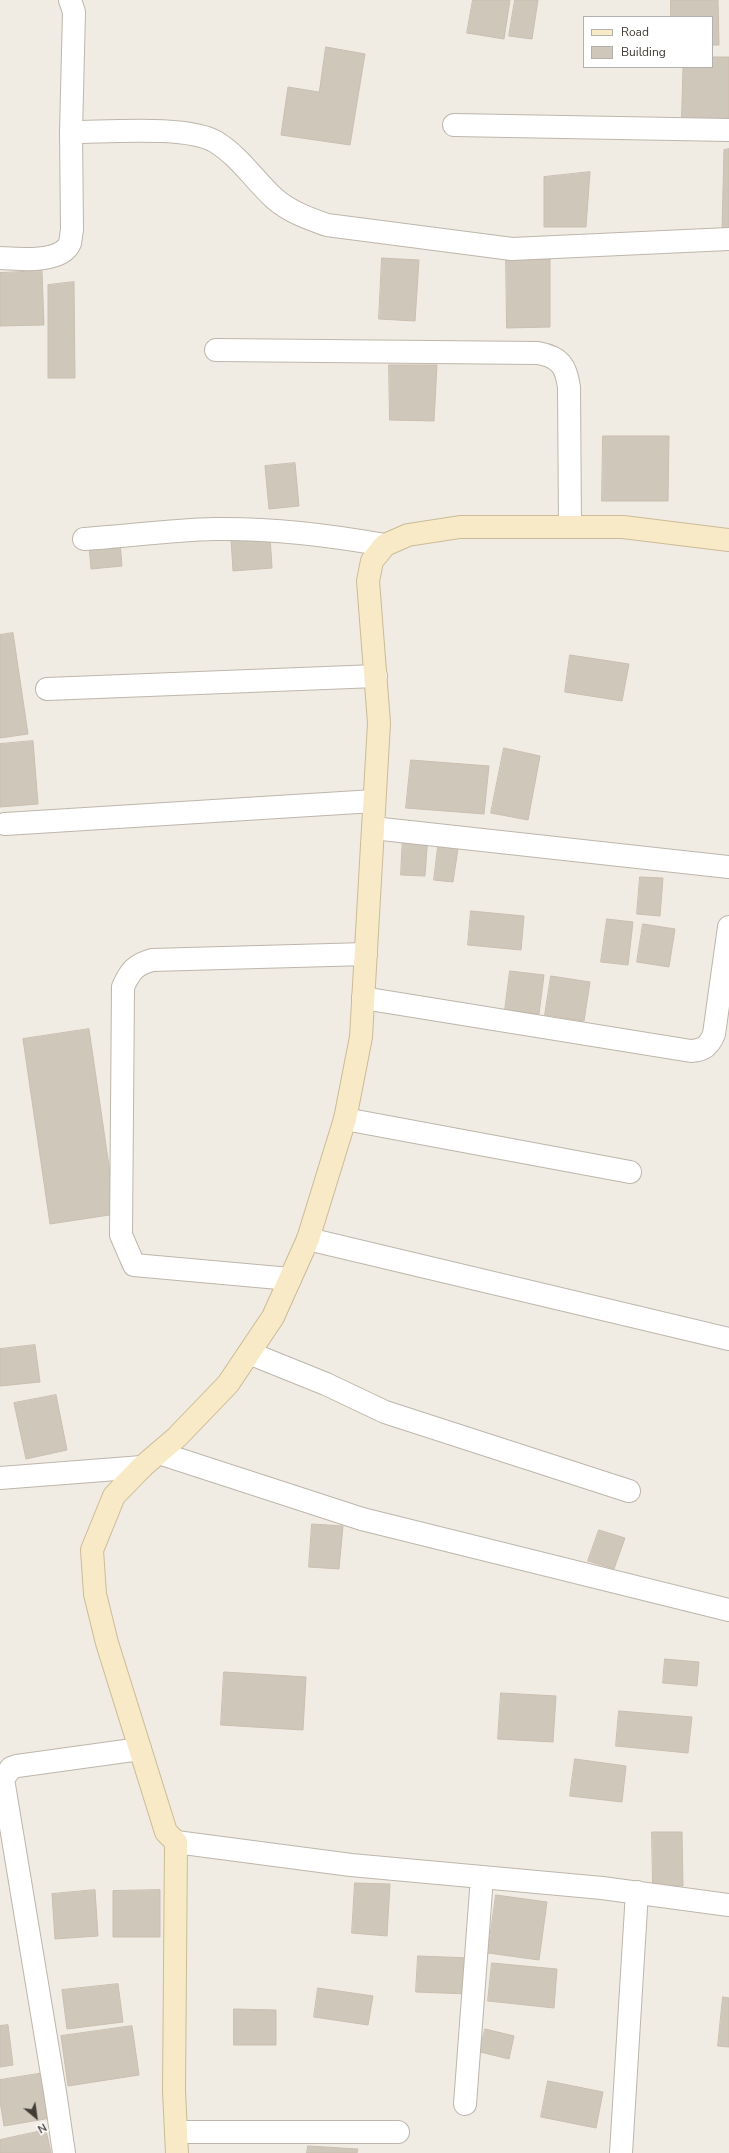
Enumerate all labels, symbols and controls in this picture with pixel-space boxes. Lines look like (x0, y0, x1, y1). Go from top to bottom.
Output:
legend (583, 16, 713, 68)
text: Road (621, 24, 649, 40)
text: Building (621, 44, 666, 60)
north arrow (16, 2097, 56, 2137)
text: N (35, 2119, 49, 2136)

